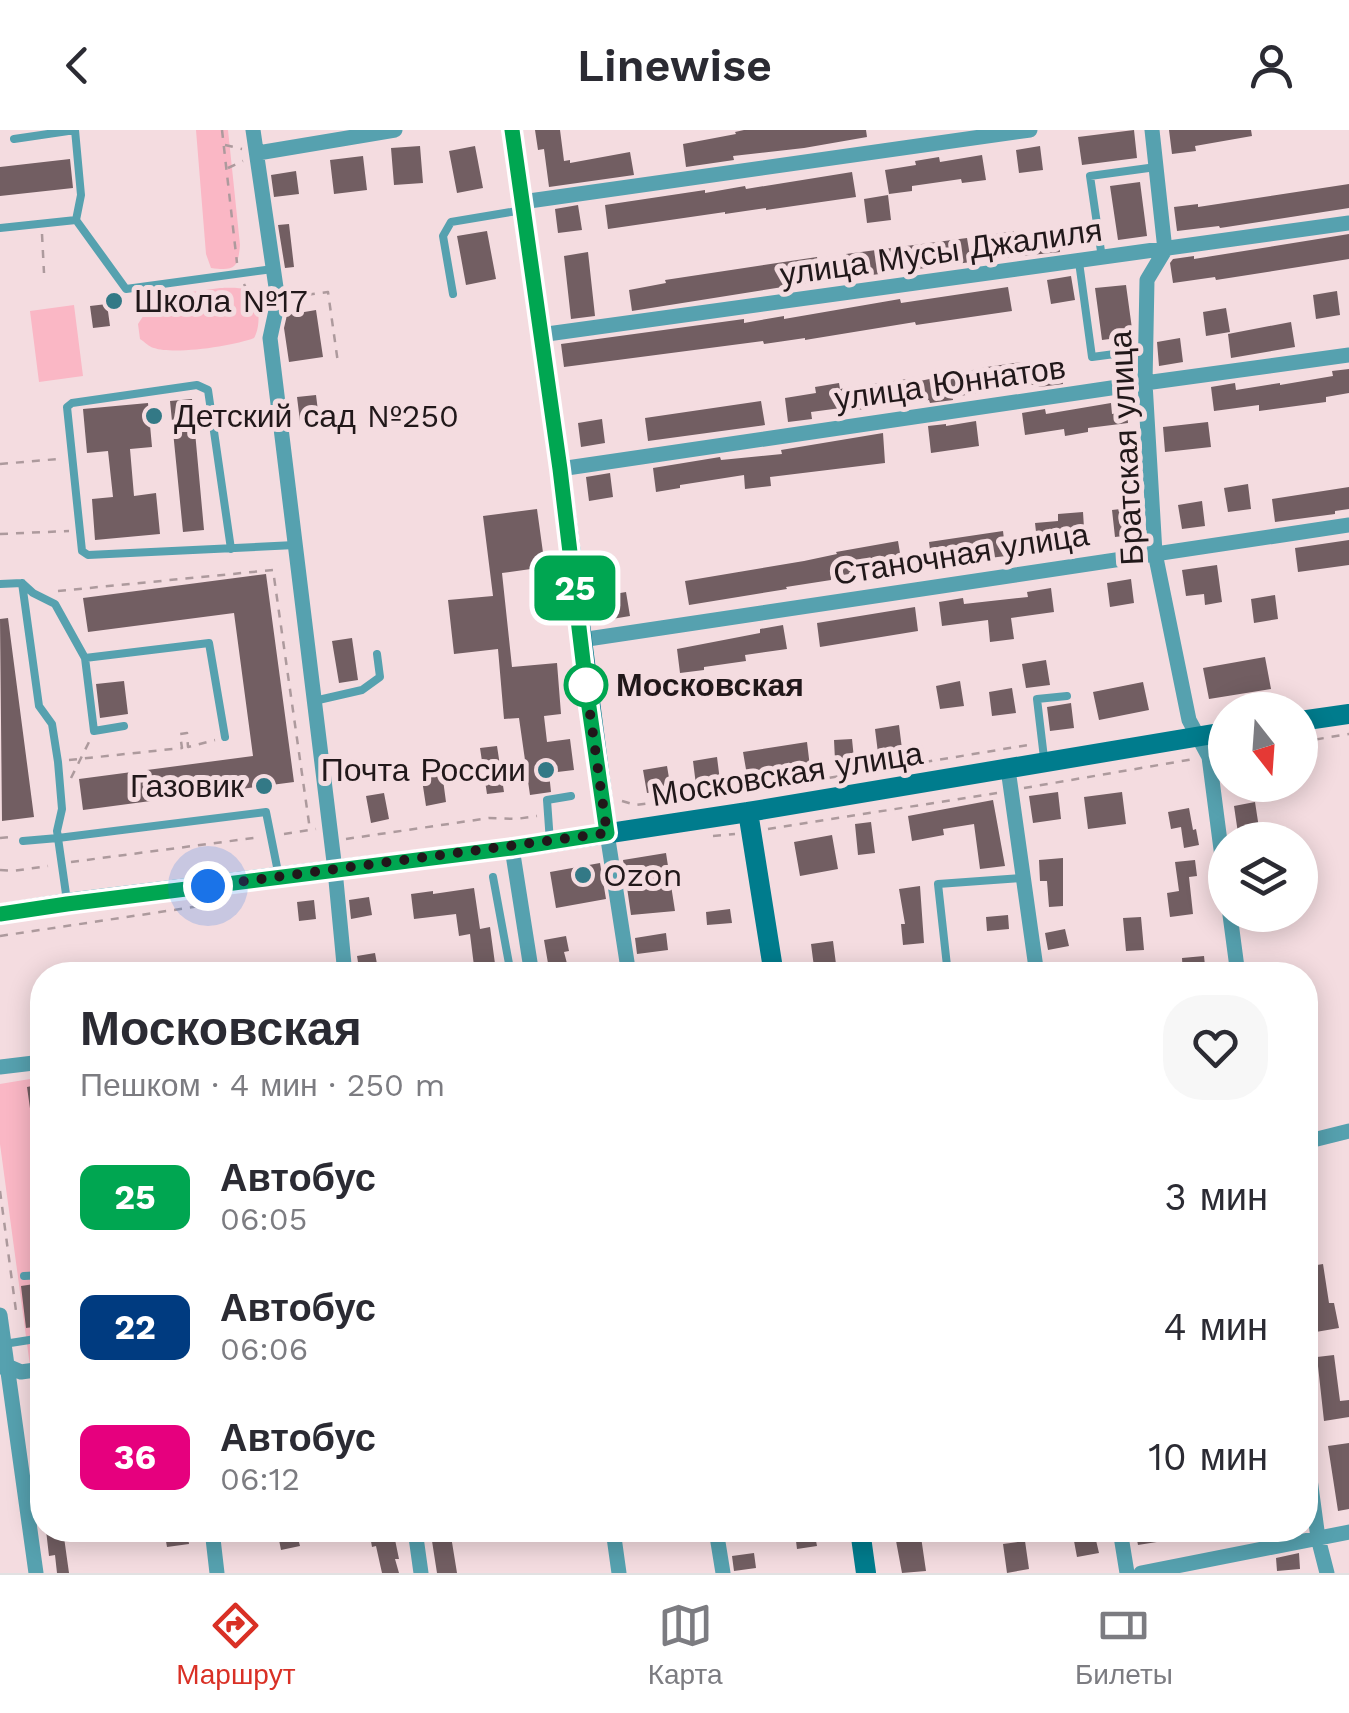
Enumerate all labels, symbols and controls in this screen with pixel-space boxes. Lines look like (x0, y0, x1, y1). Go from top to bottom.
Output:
icon: back (50, 38, 105, 93)
icon: person (1244, 38, 1299, 93)
text: Linewise (577, 39, 772, 92)
street label: улица Мусы Джалиля (777, 211, 1105, 293)
place label: Школа №17 (134, 282, 308, 320)
marker: Школа №17 (103, 290, 125, 312)
street label: Братская улица (1101, 330, 1151, 566)
street label: улица Юннатов (832, 348, 1068, 418)
place label: Детский сад №250 (174, 397, 459, 435)
marker: Детский сад №250 (143, 405, 165, 427)
street label: Станочная улица (830, 515, 1092, 593)
line badge: 25 (530, 556, 620, 620)
text: 25 (554, 567, 596, 609)
marker: Московская (565, 664, 607, 706)
place label: Московская (616, 666, 804, 704)
north arrow (1208, 692, 1318, 802)
map controls (1208, 692, 1318, 932)
street label: Московская улица (649, 734, 926, 814)
place label: Почта России (321, 751, 526, 789)
marker: Почта России (535, 759, 557, 781)
place label: Газовик (130, 767, 245, 805)
marker: Газовик (253, 775, 275, 797)
button: layers (1208, 822, 1318, 932)
place label: Ozon (603, 856, 683, 894)
your location (183, 861, 233, 911)
marker: Ozon (572, 864, 594, 886)
button: heart (1163, 995, 1268, 1100)
text: Московская (80, 1000, 362, 1057)
text: Пешком · 4 мин · 250 m (80, 1066, 445, 1104)
text: Автобус (220, 1156, 376, 1200)
text: 3 мин (1165, 1175, 1268, 1219)
text: 25 (114, 1176, 156, 1218)
text: 06:05 (220, 1200, 307, 1238)
text: Автобус (220, 1286, 376, 1330)
text: 4 мин (1163, 1305, 1268, 1349)
text: 22 (114, 1306, 156, 1348)
text: 06:06 (220, 1330, 308, 1368)
text: Автобус (220, 1416, 376, 1460)
text: 10 мин (1148, 1435, 1268, 1479)
text: 36 (114, 1436, 156, 1478)
text: 06:12 (220, 1460, 300, 1498)
tab: Маршрут (176, 1598, 295, 1691)
tab: Карта (648, 1598, 723, 1691)
tab: Билеты (1075, 1598, 1173, 1691)

